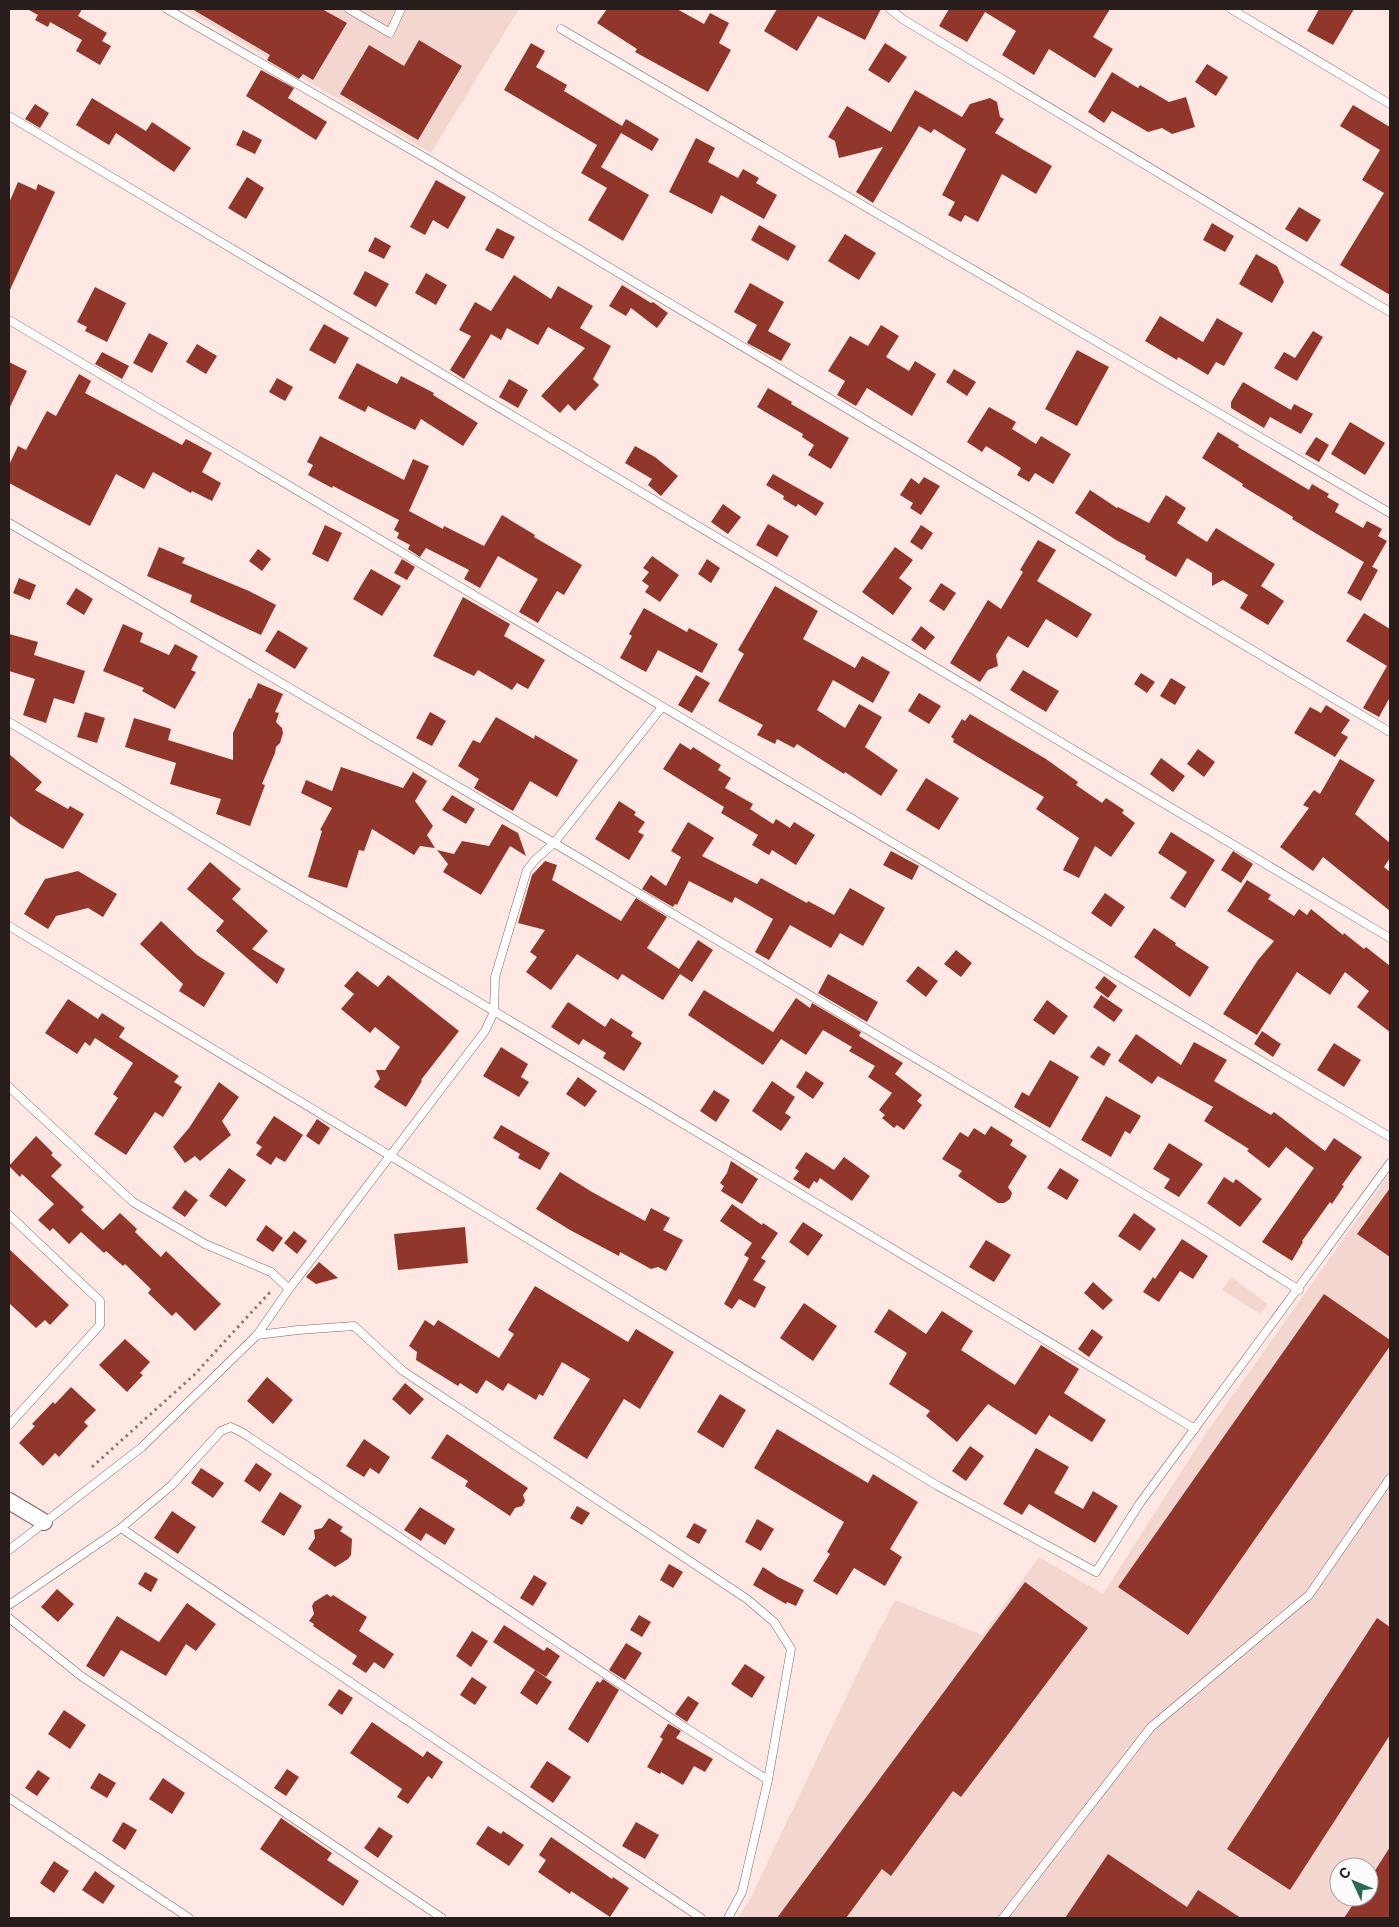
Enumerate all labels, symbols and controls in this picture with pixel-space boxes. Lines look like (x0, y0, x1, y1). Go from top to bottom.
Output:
north arrow (1329, 1857, 1379, 1907)
text: С (1335, 1863, 1354, 1882)

